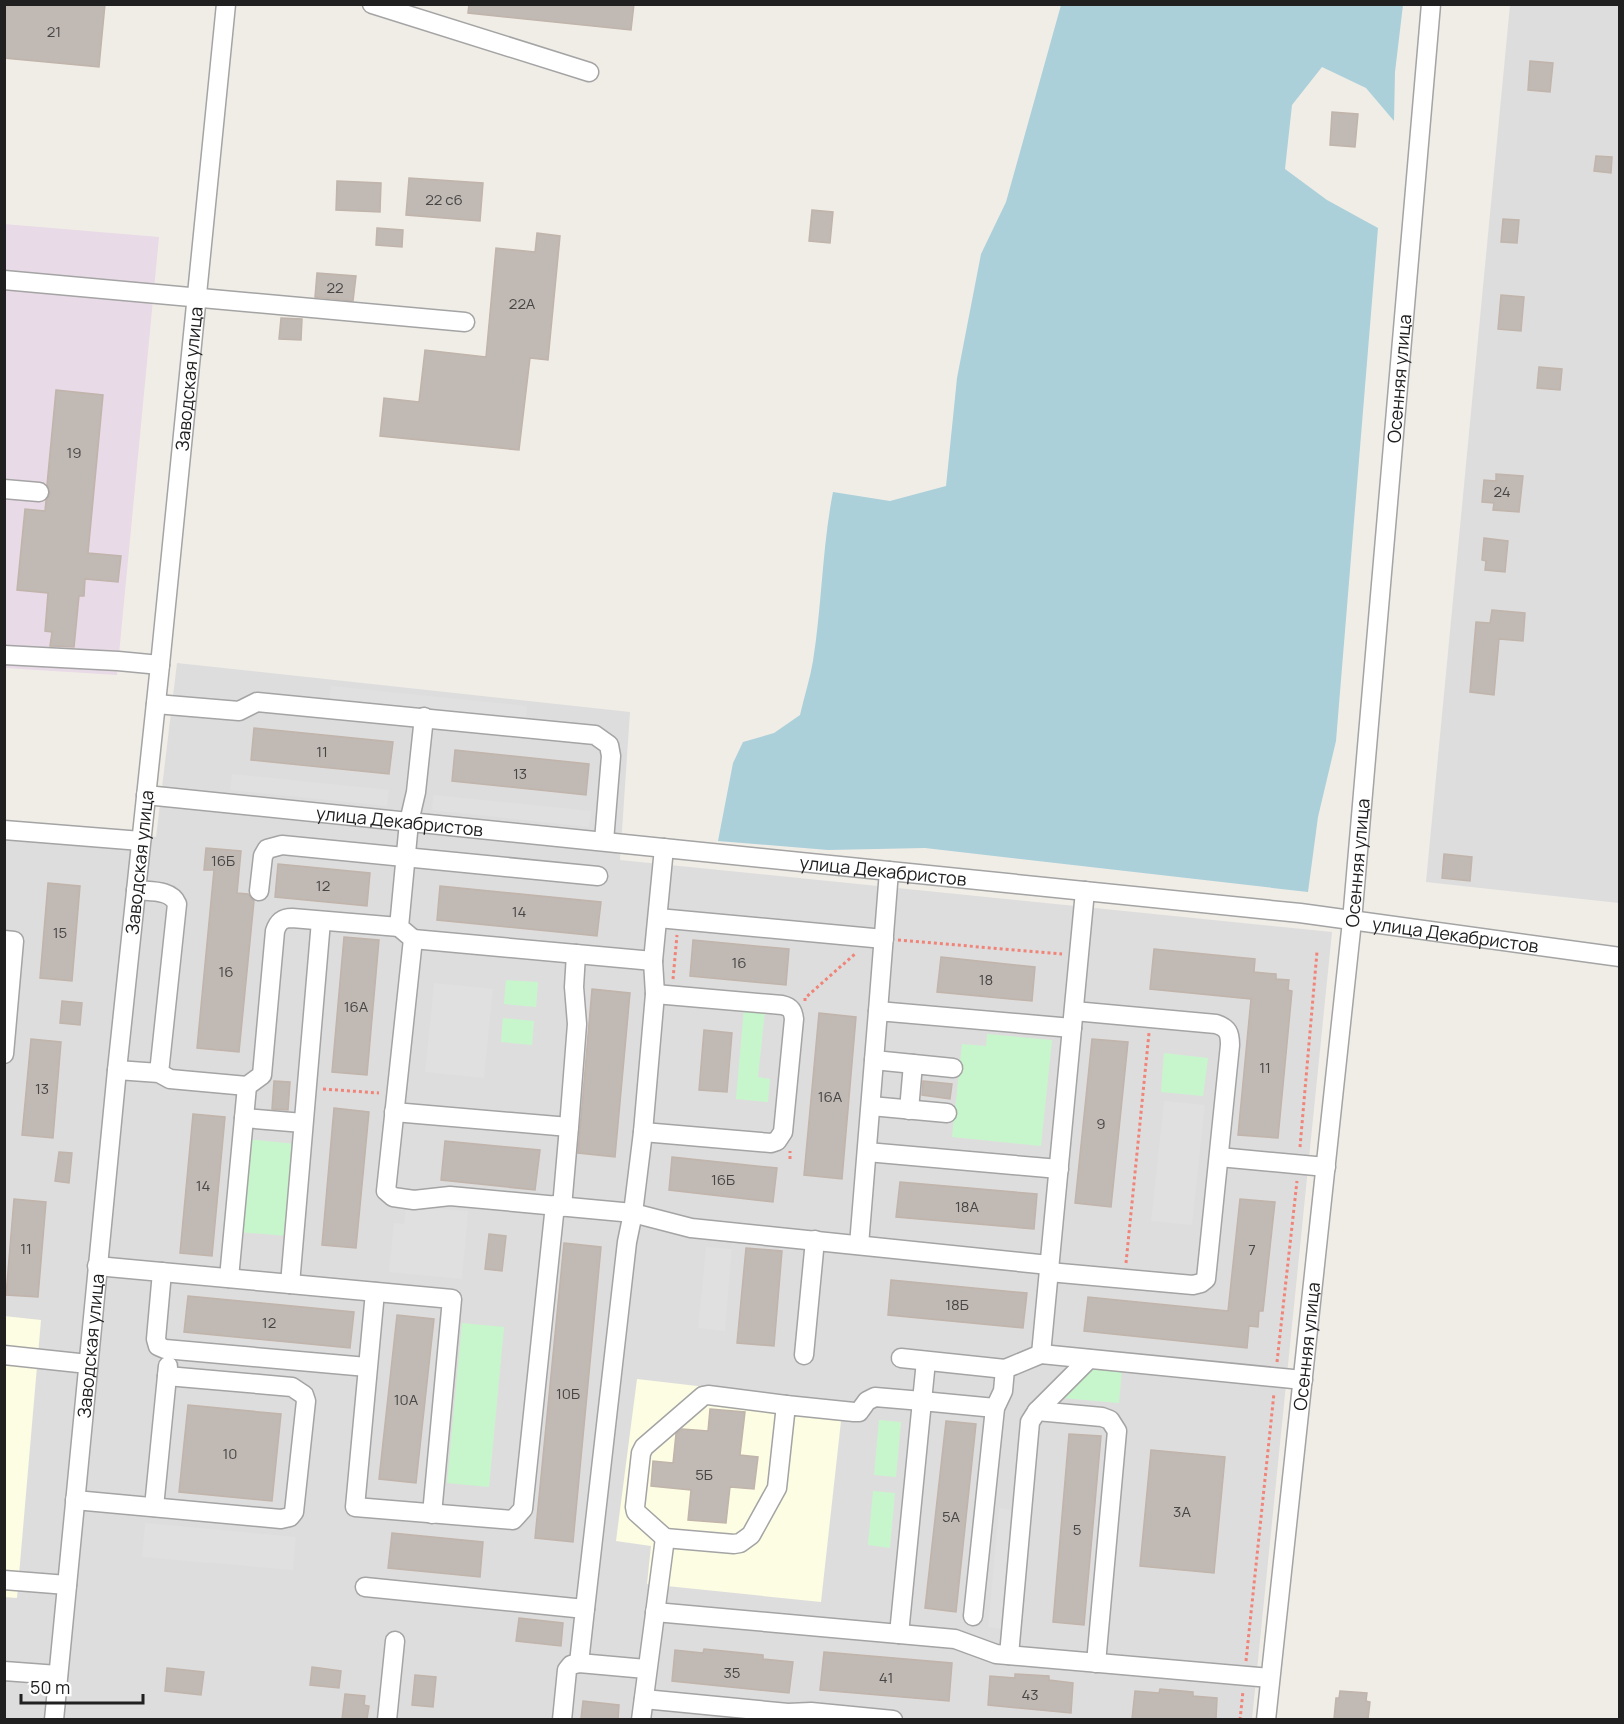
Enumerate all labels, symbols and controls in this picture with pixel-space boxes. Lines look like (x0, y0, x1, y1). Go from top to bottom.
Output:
house number: 21 (47, 21, 61, 42)
house number: 22 с6 (425, 189, 463, 210)
house number: 22 (326, 277, 344, 298)
house number: 22А (509, 293, 536, 314)
street label: Заводская улица (169, 305, 208, 452)
street label: Осенняя улица (1381, 313, 1416, 444)
house number: 19 (66, 442, 82, 463)
house number: 24 (1493, 481, 1511, 502)
house number: 11 (316, 741, 328, 762)
house number: 13 (513, 763, 527, 784)
street label: Заводская улица (119, 789, 159, 936)
street label: Осенняя улица (1340, 797, 1375, 928)
street label: улица Декабристов (315, 800, 485, 841)
house number: 16Б (211, 850, 235, 871)
street label: улица Декабристов (799, 850, 968, 891)
house number: 12 (316, 875, 330, 896)
house number: 14 (512, 901, 526, 922)
street label: улица Декабристов (1371, 911, 1541, 958)
house number: 15 (53, 922, 67, 943)
house number: 16 (731, 952, 747, 973)
house number: 16 (218, 961, 234, 982)
house number: 18 (979, 969, 993, 990)
house number: 16А (344, 996, 369, 1017)
house number: 11 (1259, 1057, 1271, 1078)
house number: 13 (35, 1078, 49, 1099)
house number: 16А (818, 1086, 843, 1107)
house number: 9 (1096, 1113, 1106, 1134)
house number: 16Б (711, 1169, 735, 1190)
house number: 14 (196, 1175, 210, 1196)
house number: 18А (955, 1196, 980, 1217)
house number: 11 (20, 1238, 32, 1259)
house number: 7 (1248, 1239, 1256, 1260)
street label: Заводская улица (71, 1272, 109, 1419)
street label: Осенняя улица (1287, 1281, 1325, 1412)
house number: 18Б (945, 1294, 969, 1315)
house number: 12 (262, 1312, 276, 1333)
house number: 10Б (556, 1383, 580, 1404)
house number: 10А (394, 1389, 419, 1410)
house number: 10 (223, 1443, 238, 1464)
house number: 5Б (695, 1464, 713, 1485)
house number: 3А (1173, 1501, 1191, 1522)
house number: 5А (942, 1506, 961, 1527)
house number: 5 (1073, 1519, 1081, 1540)
house number: 35 (724, 1662, 740, 1683)
scale bar (21, 1667, 142, 1705)
house number: 41 (879, 1667, 893, 1688)
text: 50 m (30, 1675, 70, 1699)
house number: 43 (1021, 1684, 1039, 1705)

